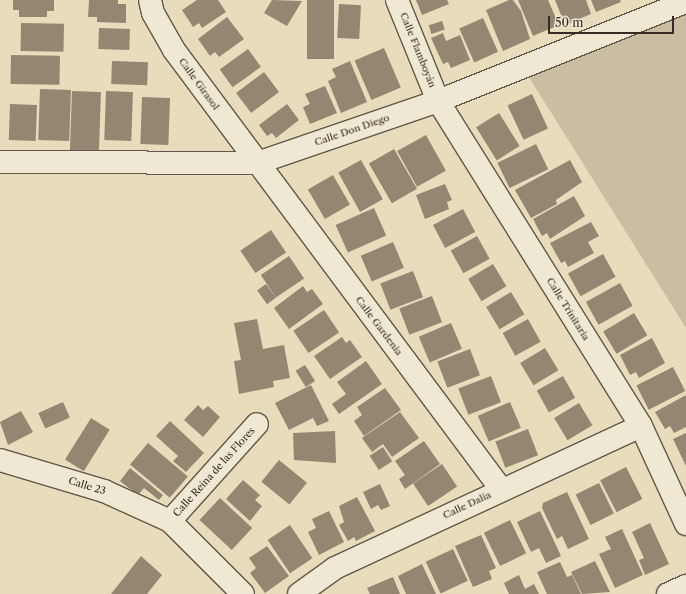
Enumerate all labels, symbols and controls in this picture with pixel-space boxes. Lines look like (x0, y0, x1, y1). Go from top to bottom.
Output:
scale bar (550, 8, 676, 34)
street label: Calle Flamboyán (397, 11, 439, 89)
text: 50 m (555, 15, 584, 30)
street label: Calle Girasol (176, 56, 222, 112)
street label: Calle Don Diego (313, 112, 391, 148)
street label: Calle Trinitaria (544, 275, 592, 343)
street label: Calle Gardenia (353, 294, 405, 358)
street label: Calle Reina de las Flores (171, 425, 257, 519)
street label: Calle 23 (67, 475, 107, 497)
street label: Calle Dalia (441, 489, 493, 521)

